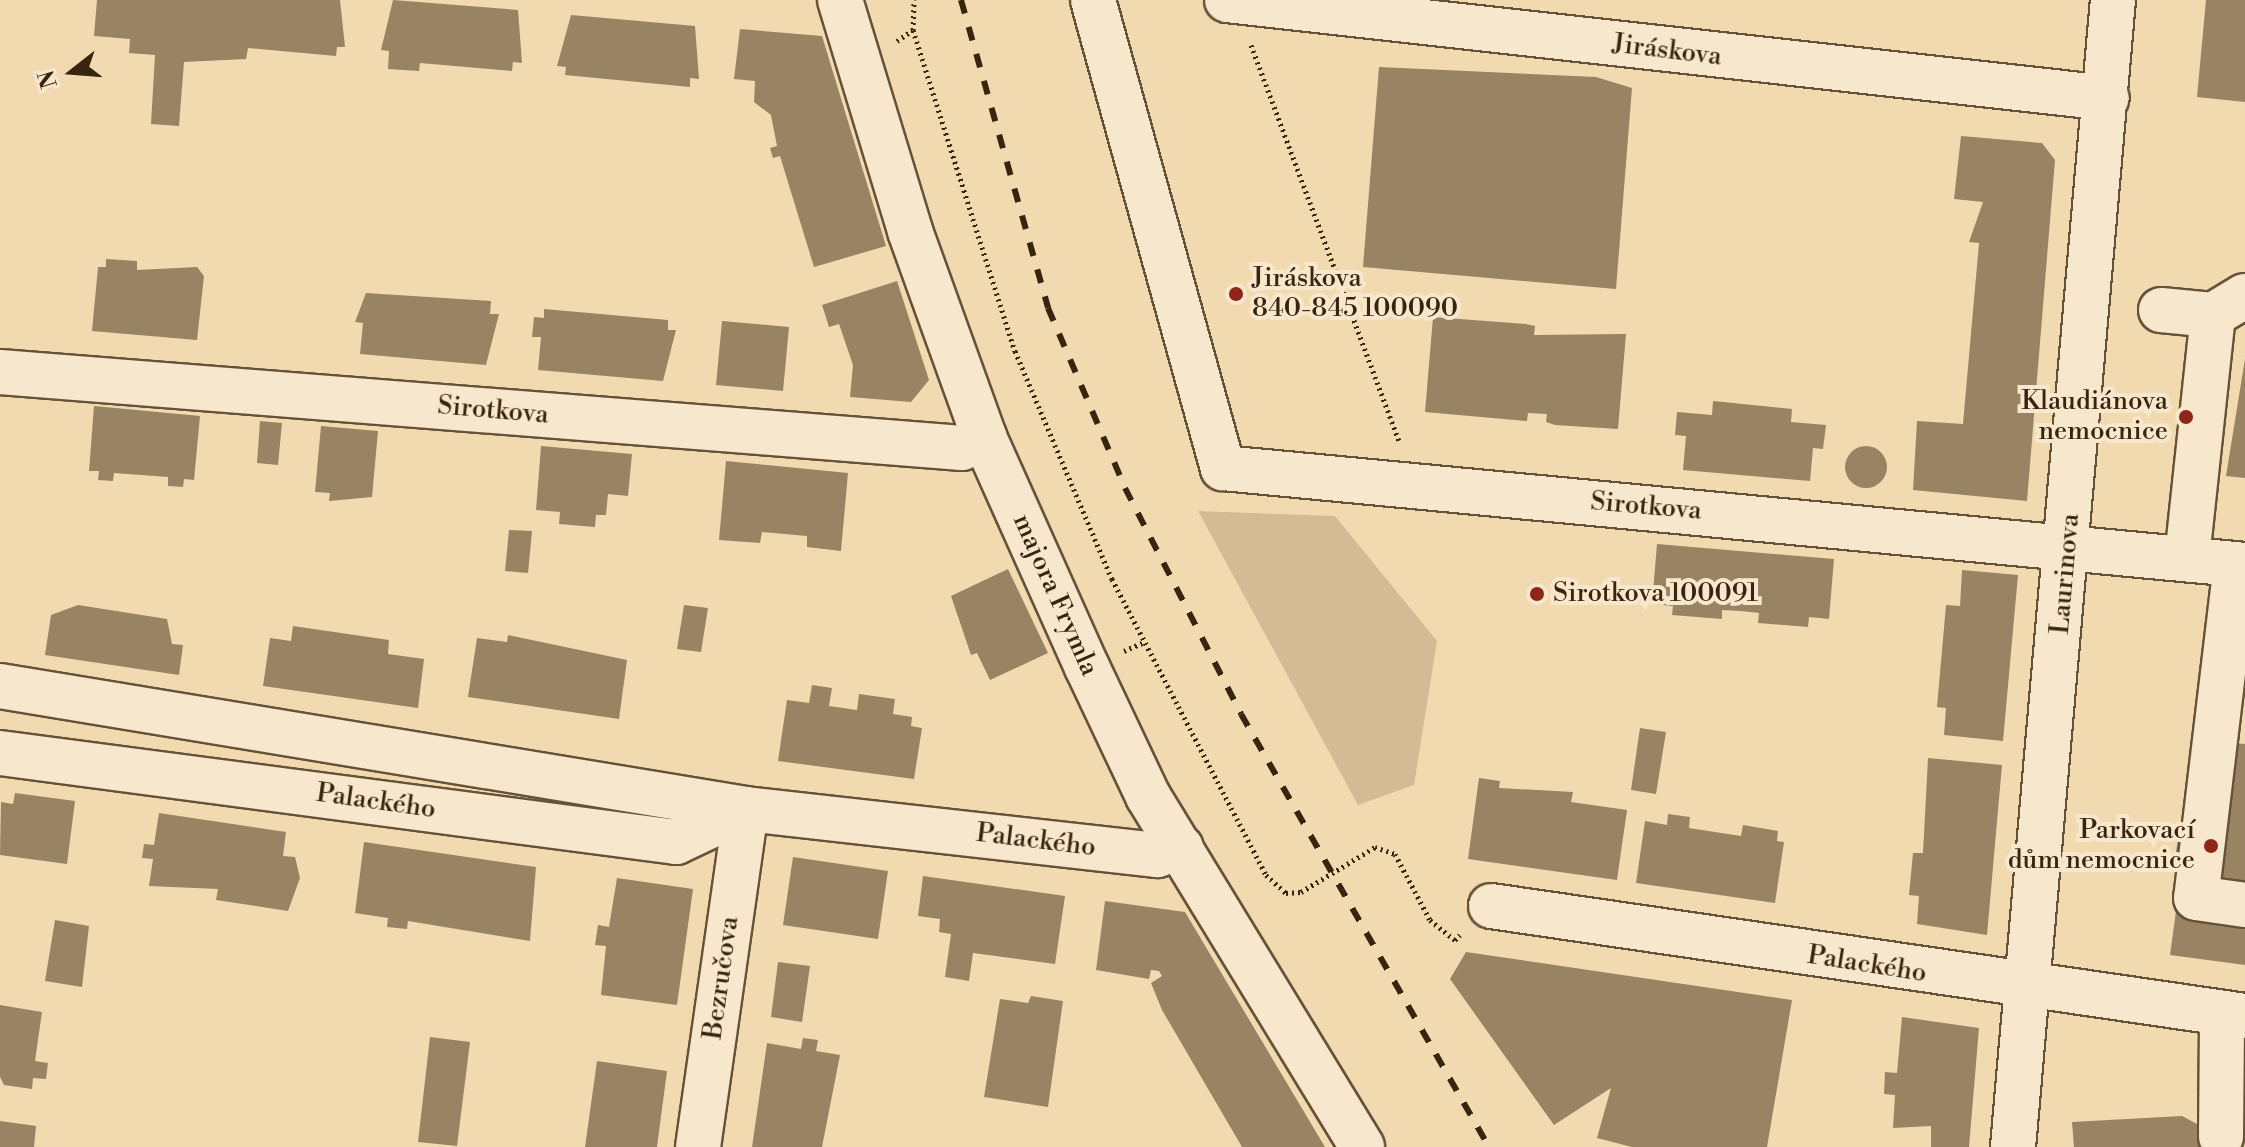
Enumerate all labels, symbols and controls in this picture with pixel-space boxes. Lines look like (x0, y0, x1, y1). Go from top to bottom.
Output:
street label: Jiráskova (1611, 29, 1723, 73)
north arrow (32, 32, 112, 112)
text: N (33, 67, 64, 91)
place label: Jiráskova 840-845 100090 (1252, 263, 1458, 324)
marker: Jiráskova 840-845 100090 (1227, 285, 1245, 303)
place label: Klaudiánova nemocnice (2021, 386, 2168, 448)
street label: Sirotkova (436, 391, 550, 431)
marker: Klaudiánova nemocnice (2175, 406, 2197, 428)
street label: Sirotkova (1589, 487, 1703, 527)
street label: majora Frymla (1005, 509, 1105, 681)
street label: Laurinova (2045, 512, 2087, 636)
place label: Sirotkova 100091 (1553, 578, 1758, 610)
marker: Sirotkova 100091 (1528, 585, 1546, 603)
street label: Palackého (314, 778, 438, 826)
place label: Parkovací dům nemocnice (2008, 815, 2195, 876)
street label: Palackého (974, 818, 1098, 864)
marker: Parkovací dům nemocnice (2202, 837, 2220, 855)
street label: Bezručova (698, 914, 746, 1042)
street label: Palackého (1805, 940, 1929, 990)

